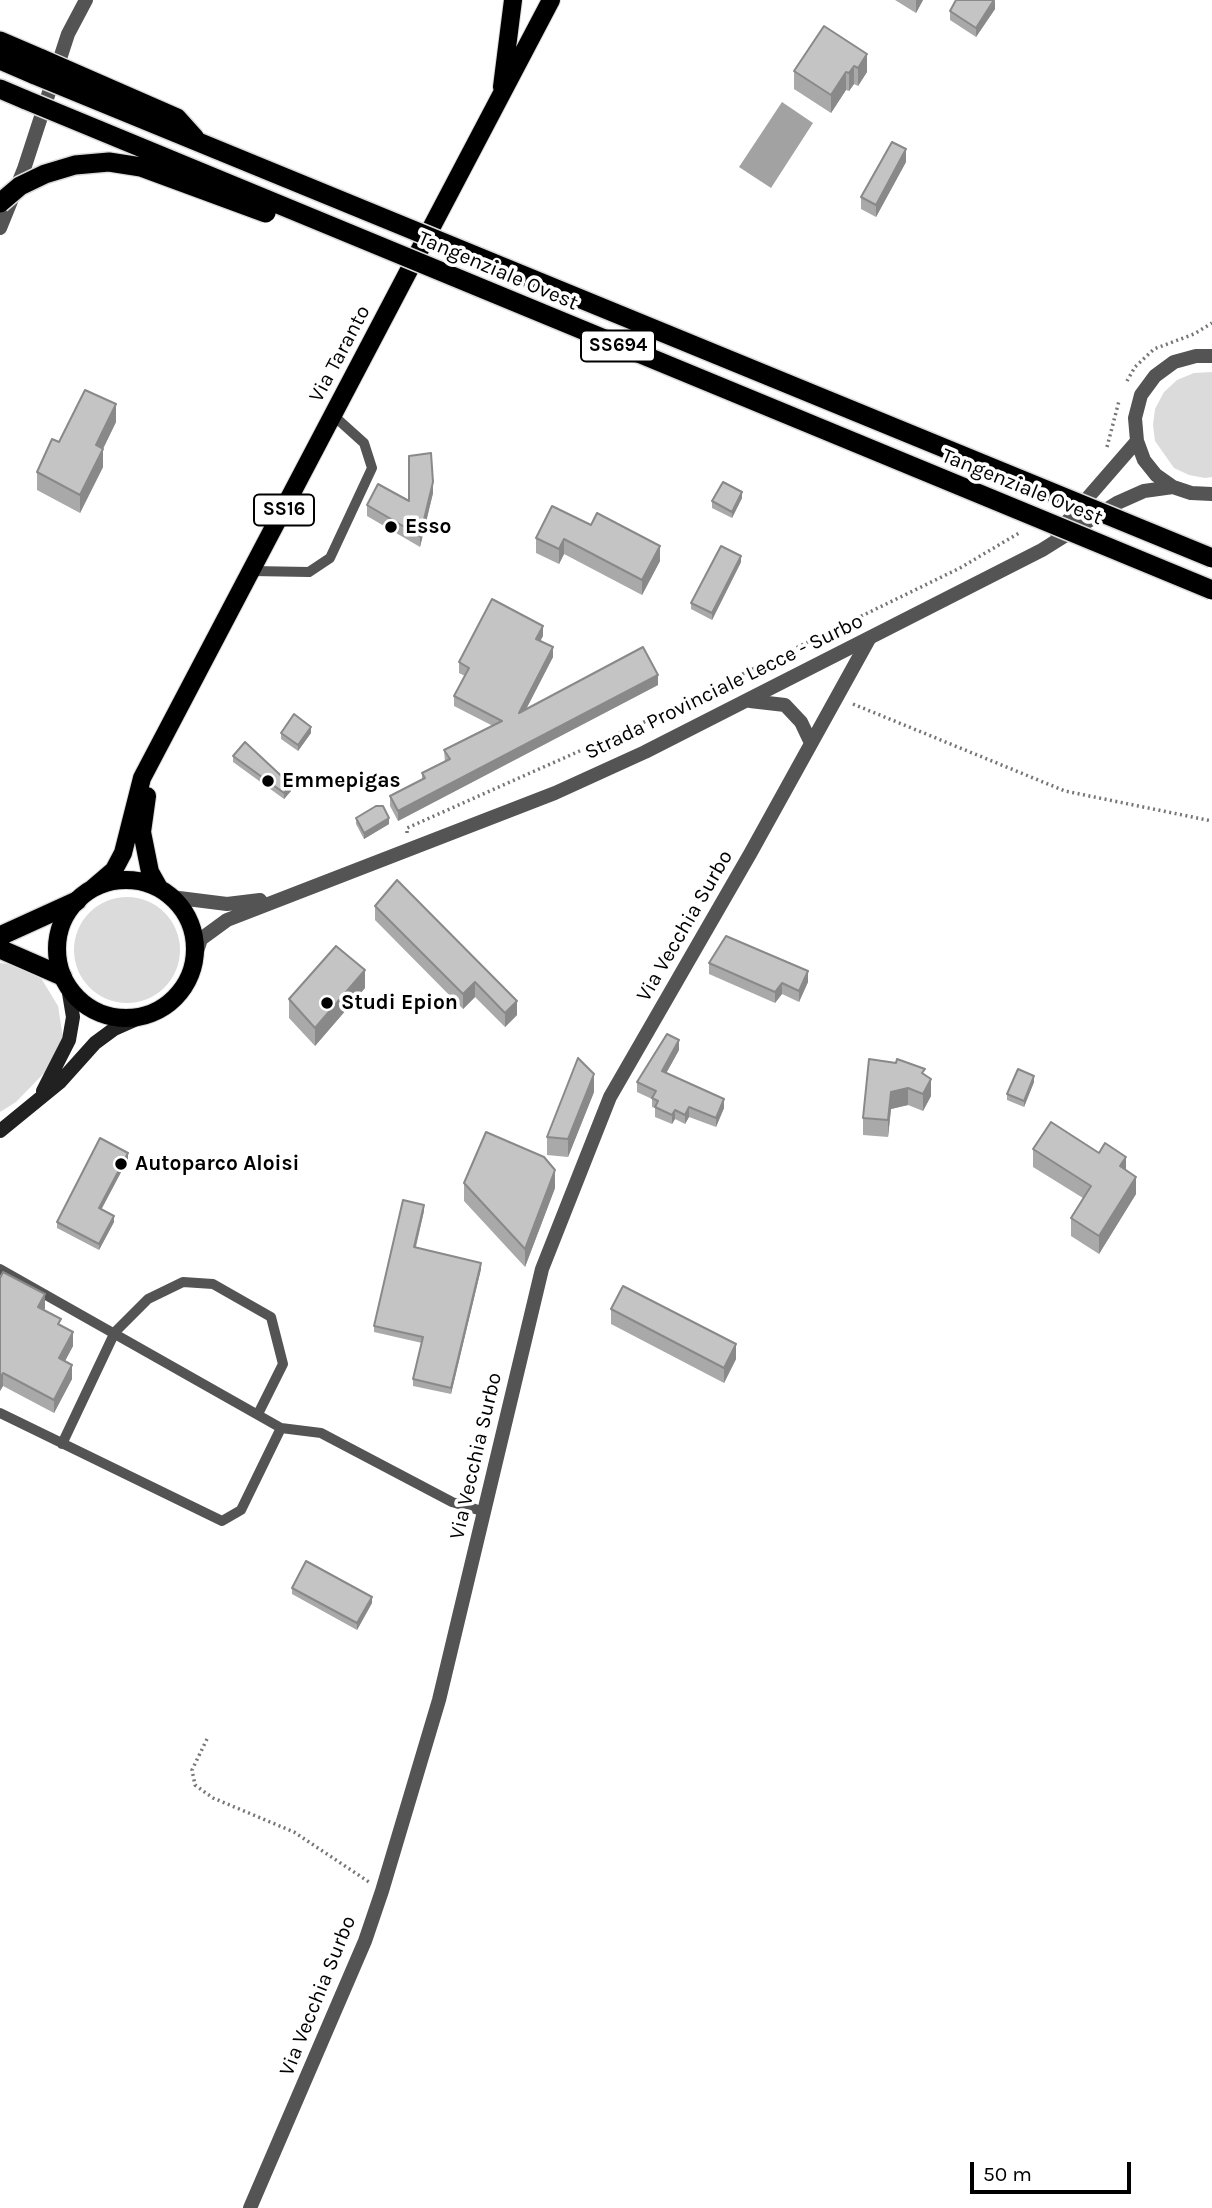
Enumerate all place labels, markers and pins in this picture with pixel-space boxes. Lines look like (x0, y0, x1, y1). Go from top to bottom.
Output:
place label: Esso (405, 514, 451, 540)
marker: Esso (383, 519, 399, 535)
place label: Emmepigas (282, 768, 401, 794)
marker: Emmepigas (260, 773, 276, 789)
place label: Studi Epion (341, 990, 458, 1016)
marker: Studi Epion (319, 995, 335, 1011)
place label: Autoparco Aloisi (135, 1151, 299, 1177)
marker: Autoparco Aloisi (113, 1156, 129, 1172)

